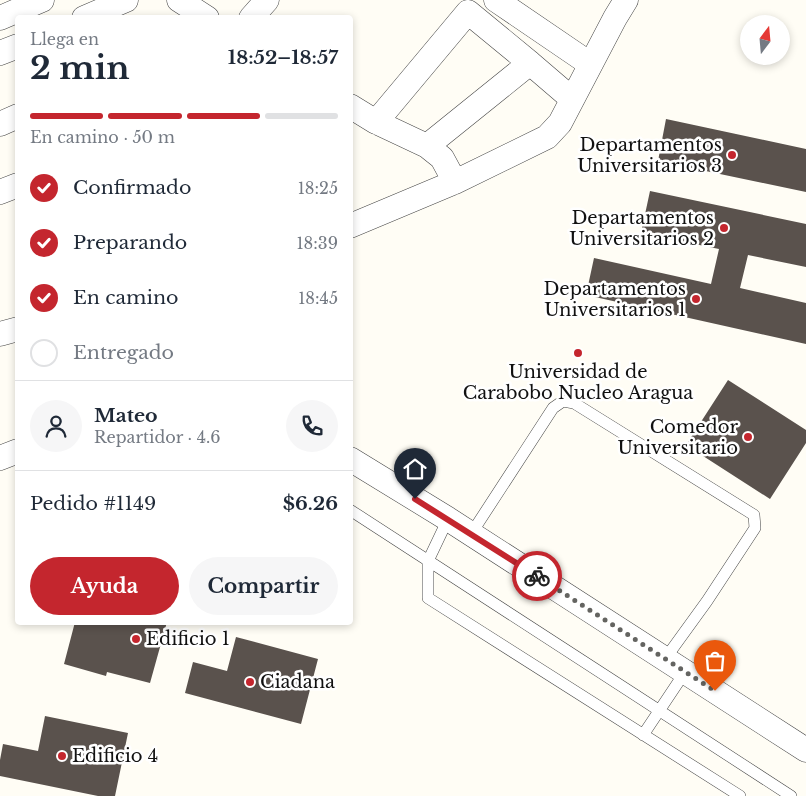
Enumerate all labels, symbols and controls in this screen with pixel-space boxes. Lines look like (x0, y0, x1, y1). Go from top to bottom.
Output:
north arrow (740, 15, 790, 65)
map controls (740, 15, 790, 65)
text: Llega en (30, 29, 99, 49)
text: 18:52–18:57 (228, 46, 338, 69)
text: 2 min (30, 48, 130, 88)
text: En camino · 50 m (30, 127, 175, 147)
place label: Departamentos Universitarios 3 (577, 134, 722, 177)
marker: Departamentos Universitarios 3 (726, 149, 738, 161)
icon: check (30, 174, 58, 202)
text: Confirmado (73, 176, 191, 199)
text: 18:25 (298, 178, 338, 198)
place label: Departamentos Universitarios 2 (569, 207, 714, 250)
marker: Departamentos Universitarios 2 (718, 222, 730, 234)
icon: check (30, 229, 58, 257)
text: Preparando (73, 231, 187, 254)
text: 18:39 (296, 233, 338, 253)
place label: Departamentos Universitarios 1 (543, 278, 686, 321)
icon: check (30, 284, 58, 312)
text: En camino (73, 286, 178, 309)
text: 18:45 (298, 288, 338, 308)
marker: Departamentos Universitarios 1 (690, 293, 702, 305)
text: Entregado (73, 341, 174, 364)
marker: Universidad de Carabobo Nucleo Aragua (572, 347, 584, 359)
place label: Universidad de Carabobo Nucleo Aragua (463, 361, 693, 404)
button: person (30, 400, 82, 452)
button: phone (286, 400, 338, 452)
text: Mateo (94, 404, 158, 427)
place label: Comedor Universitario (618, 416, 738, 459)
text: Repartidor · 4.6 (94, 427, 220, 447)
marker: Comedor Universitario (742, 431, 754, 443)
pin (394, 448, 436, 499)
icon: home (401, 455, 429, 483)
text: Pedido #1149 (30, 492, 156, 515)
text: $6.26 (283, 492, 338, 515)
courier (512, 551, 562, 601)
button: Ayuda (30, 557, 179, 615)
button: Compartir (189, 557, 338, 615)
icon: bike (523, 562, 551, 590)
place label: Edificio 1 (146, 628, 230, 650)
marker: Edificio 1 (130, 633, 142, 645)
pin (694, 640, 736, 691)
icon: bag (701, 647, 729, 675)
place label: Ciadana (260, 671, 335, 693)
marker: Ciadana (244, 676, 256, 688)
place label: Edificio 4 (72, 745, 158, 767)
marker: Edificio 4 (56, 750, 68, 762)

